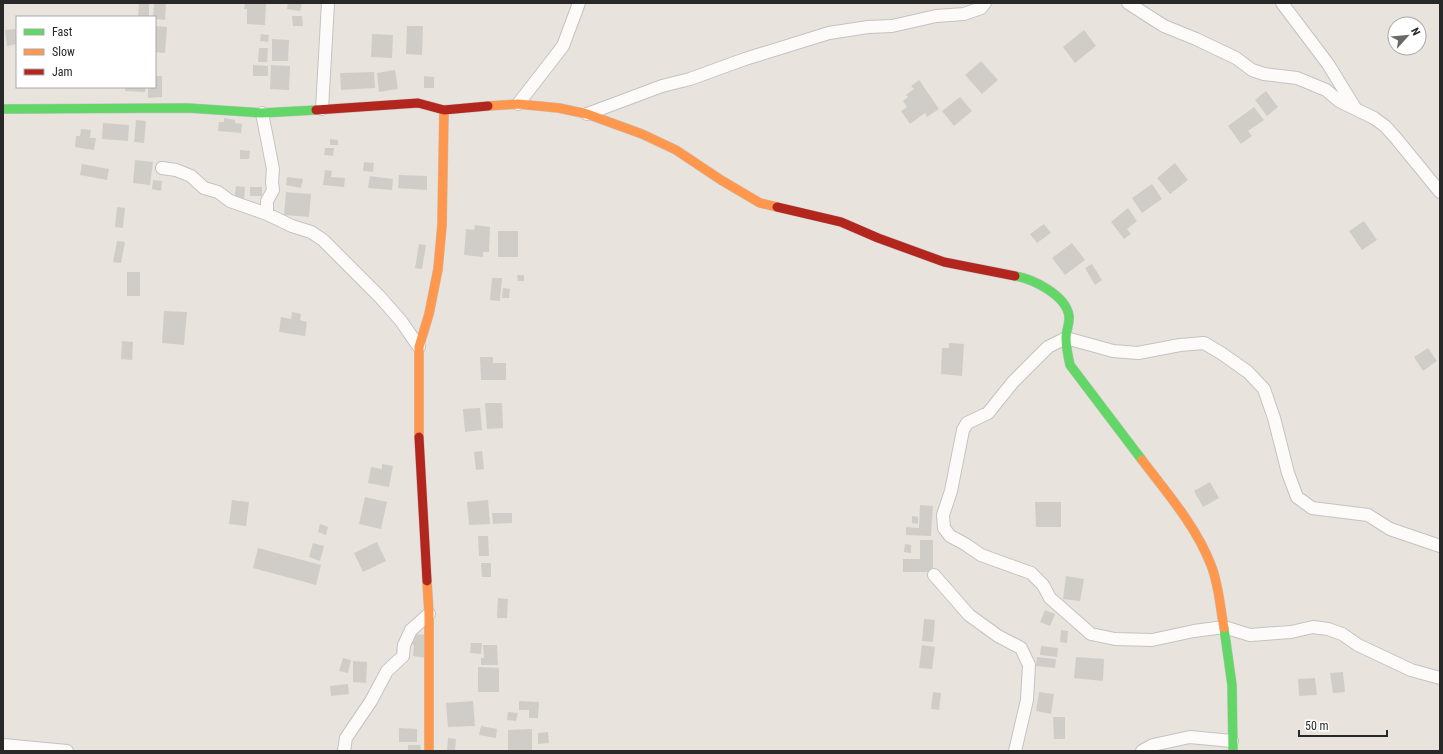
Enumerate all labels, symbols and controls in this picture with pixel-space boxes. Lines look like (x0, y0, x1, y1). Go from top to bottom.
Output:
legend (16, 16, 156, 88)
north arrow (1387, 16, 1427, 56)
text: Fast (52, 25, 73, 39)
text: N (1408, 26, 1423, 38)
text: Slow (52, 45, 75, 59)
text: Jam (52, 65, 73, 79)
scale bar (1299, 712, 1387, 738)
text: 50 m (1305, 719, 1329, 733)

